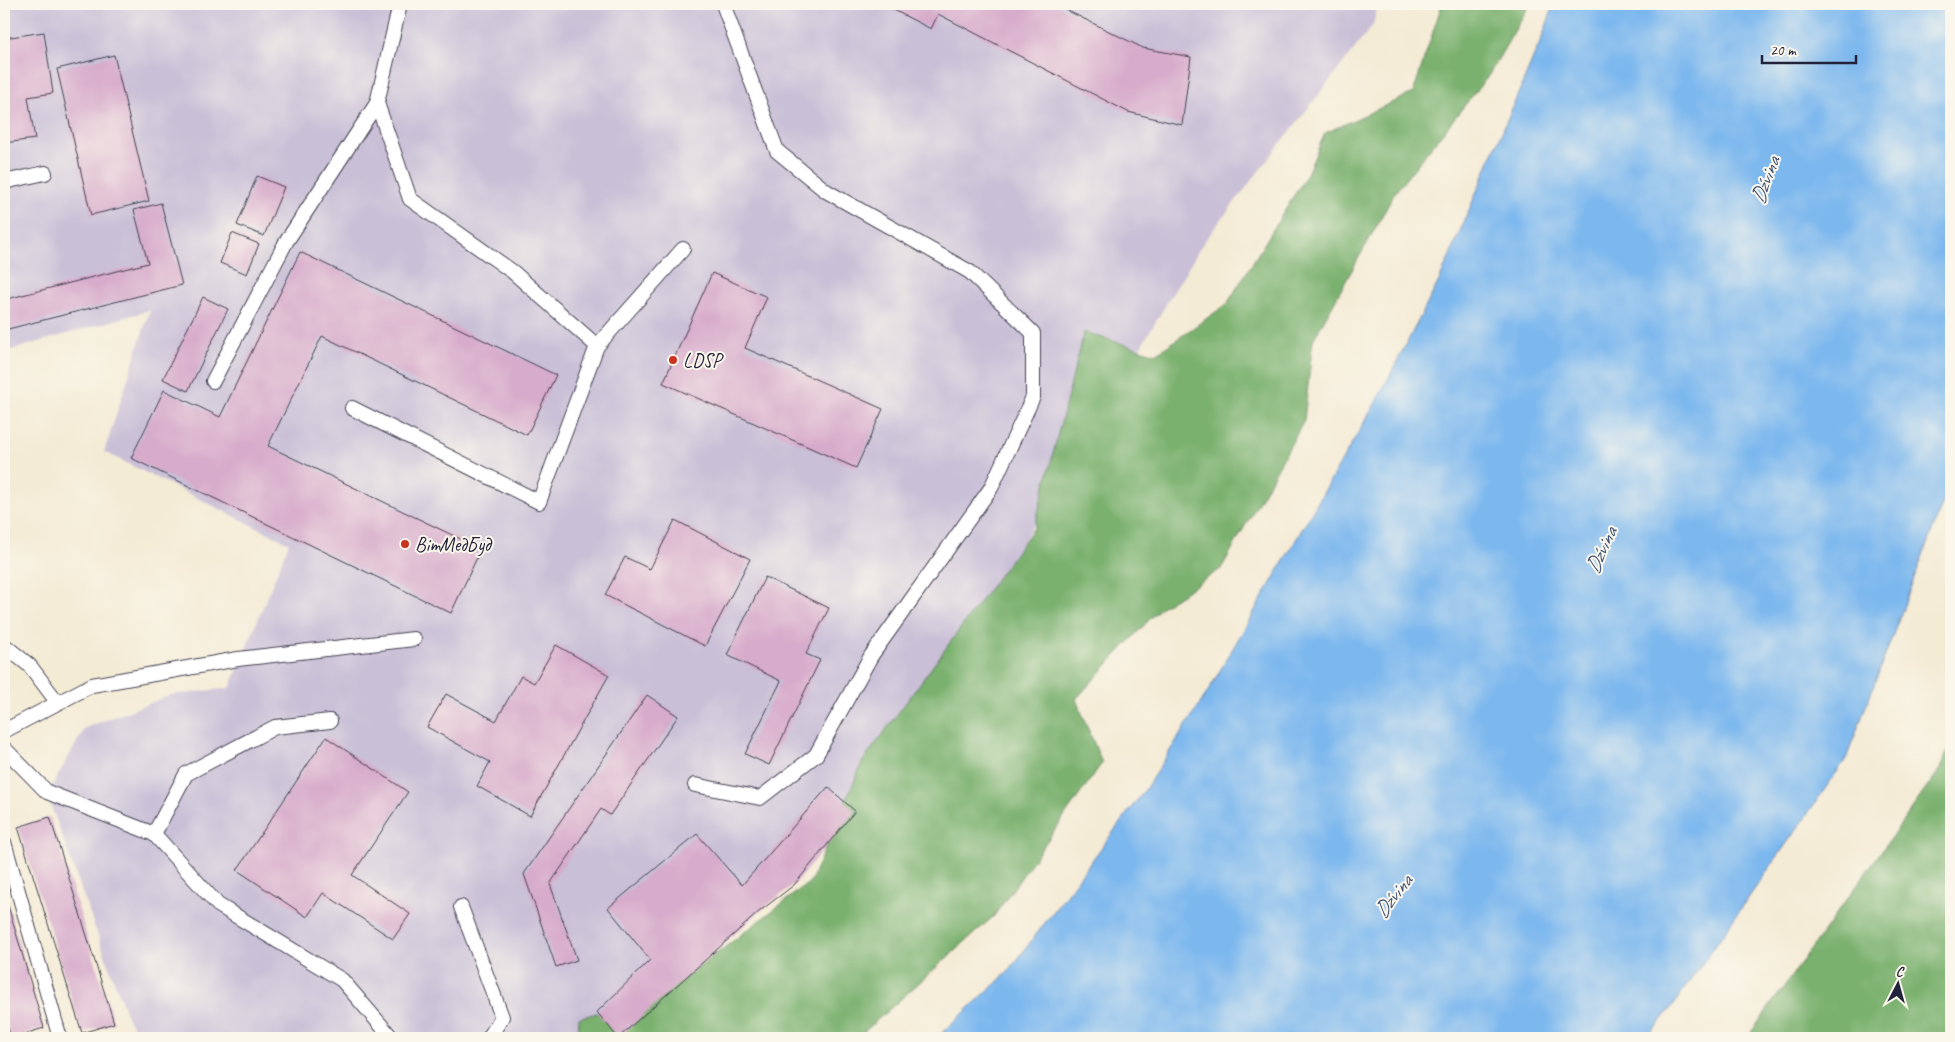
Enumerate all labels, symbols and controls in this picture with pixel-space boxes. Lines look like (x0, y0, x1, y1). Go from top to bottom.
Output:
scale bar (1762, 32, 1856, 64)
text: 20 m (1770, 41, 1797, 60)
water label: Dźvina (1744, 151, 1787, 207)
place label: LDSP (683, 348, 724, 373)
marker: LDSP (667, 354, 679, 366)
water label: Dźvina (1579, 521, 1624, 577)
place label: ВітМедБуд (415, 532, 493, 557)
marker: ВітМедБуд (399, 538, 411, 550)
water label: Dźvina (1368, 867, 1420, 923)
north arrow (1872, 960, 1922, 1010)
text: С (1895, 963, 1906, 981)

